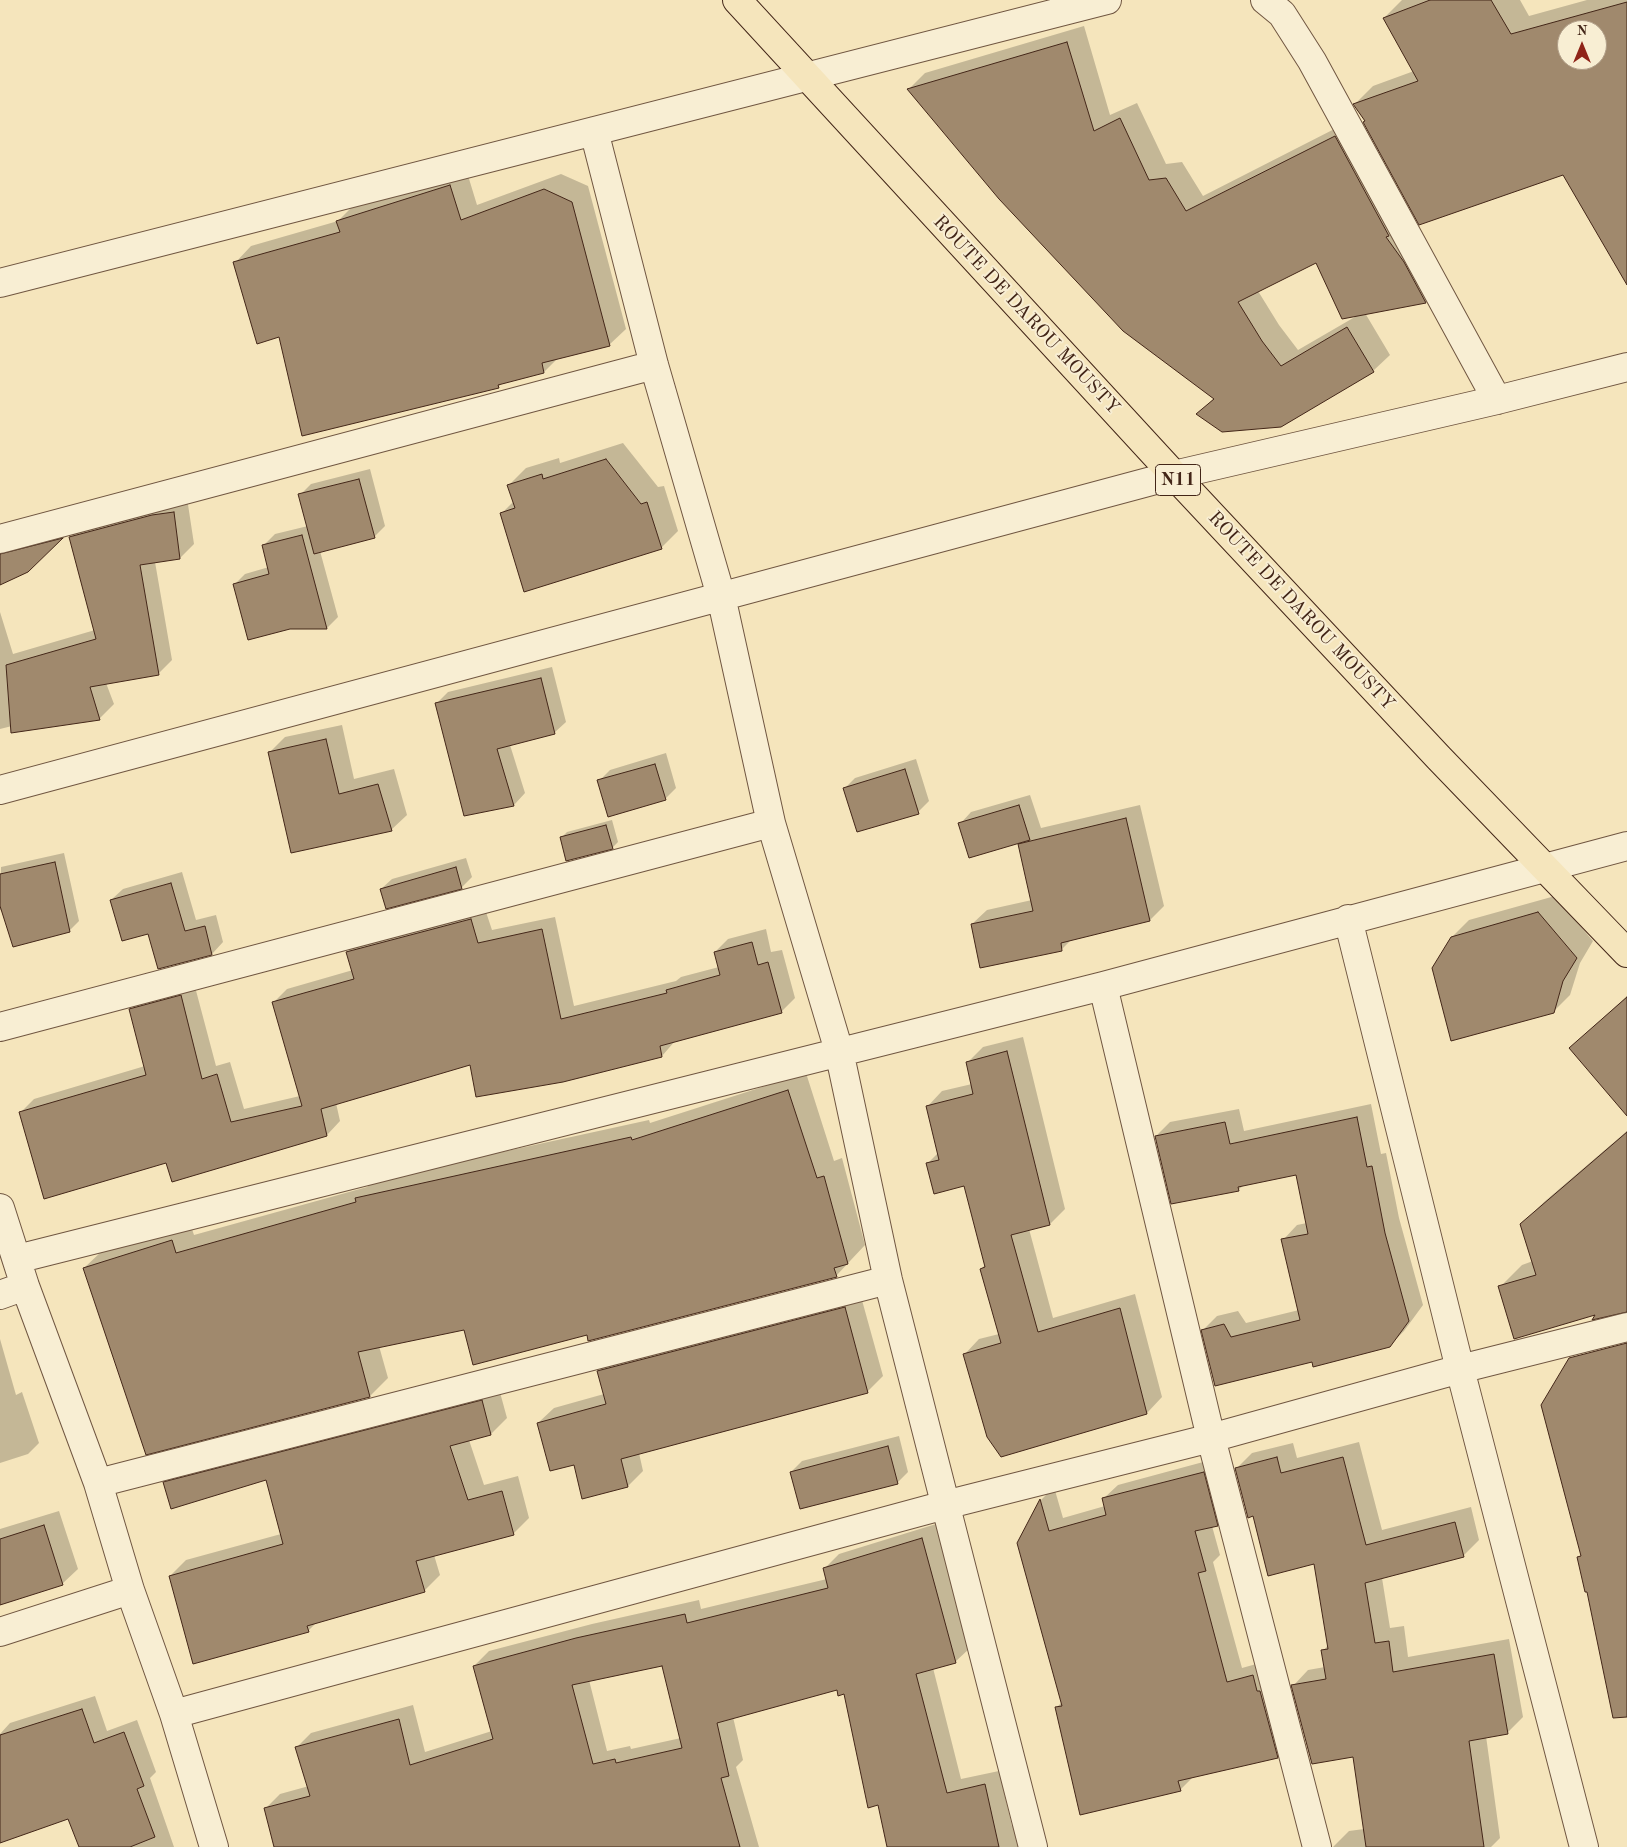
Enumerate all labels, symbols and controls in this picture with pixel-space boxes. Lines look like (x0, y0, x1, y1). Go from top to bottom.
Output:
north arrow (1557, 20, 1607, 70)
text: N (1577, 24, 1587, 38)
street label: ROUTE DE DAROU MOUSTY (928, 211, 1124, 419)
road number: N11 (1156, 464, 1200, 496)
street label: ROUTE DE DAROU MOUSTY (1203, 507, 1399, 715)

